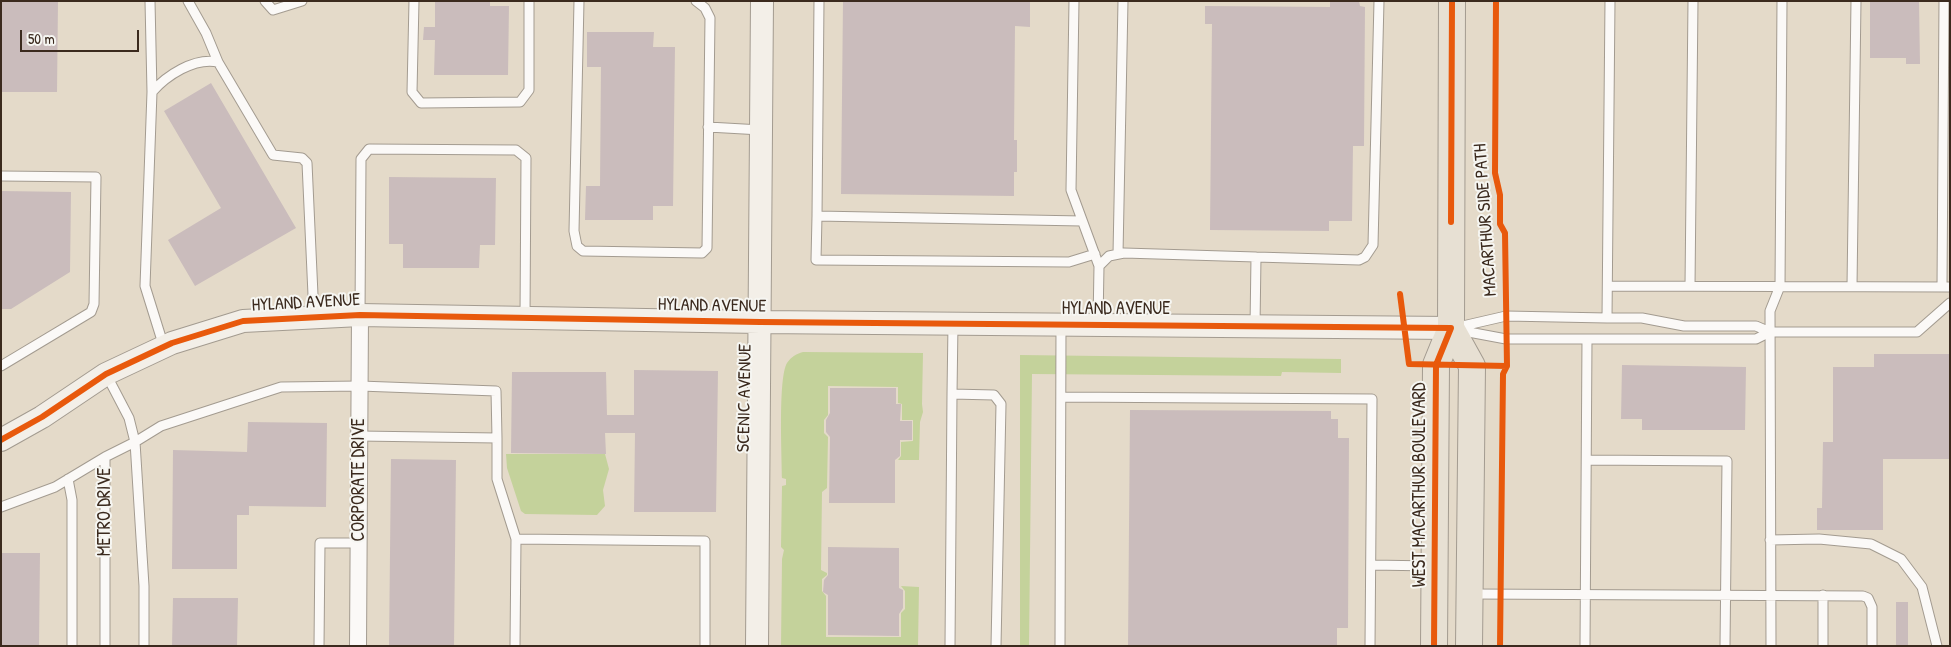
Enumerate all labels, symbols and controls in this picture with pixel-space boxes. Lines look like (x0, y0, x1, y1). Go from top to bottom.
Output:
scale bar (22, 20, 141, 52)
text: 50 m (28, 28, 55, 49)
street label: MACARTHUR SIDE PATH (1470, 143, 1502, 297)
street label: HYLAND AVENUE (251, 289, 361, 317)
street label: HYLAND AVENUE (658, 294, 766, 318)
street label: HYLAND AVENUE (1062, 298, 1170, 320)
street label: SCENIC AVENUE (733, 344, 757, 452)
street label: WEST MACARTHUR BOULEVARD (1409, 383, 1431, 587)
street label: CORPORATE DRIVE (348, 418, 370, 542)
street label: METRO DRIVE (94, 468, 116, 556)

